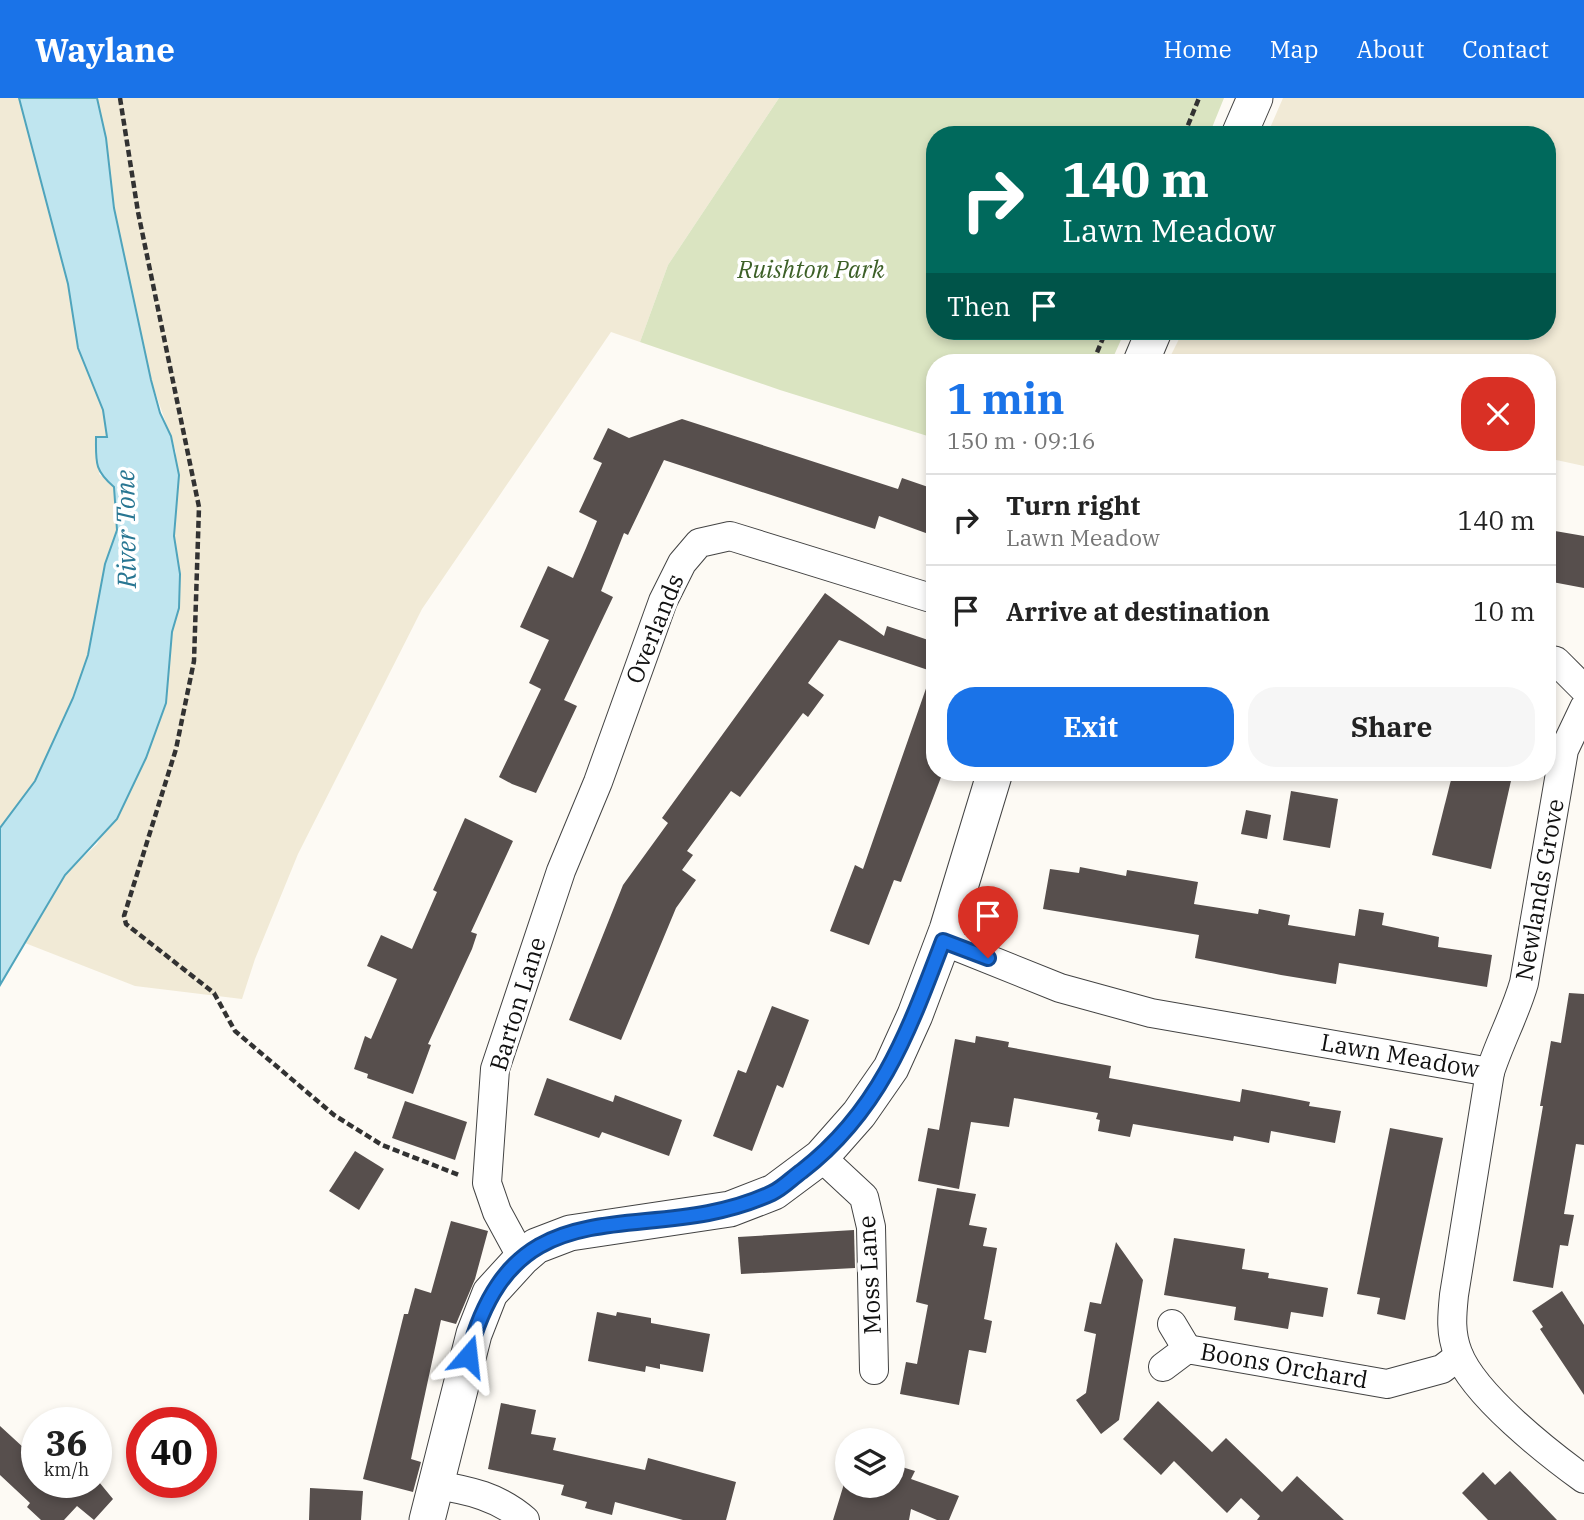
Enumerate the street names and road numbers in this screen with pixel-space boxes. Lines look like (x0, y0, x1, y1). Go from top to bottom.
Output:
street label: Overlands (618, 569, 691, 688)
street label: Newlands Grove (1507, 796, 1571, 983)
street label: Barton Lane (481, 933, 553, 1075)
street label: Lawn Meadow (1318, 1025, 1482, 1085)
street label: Moss Lane (850, 1215, 888, 1335)
street label: Boons Orchard (1198, 1335, 1370, 1395)

